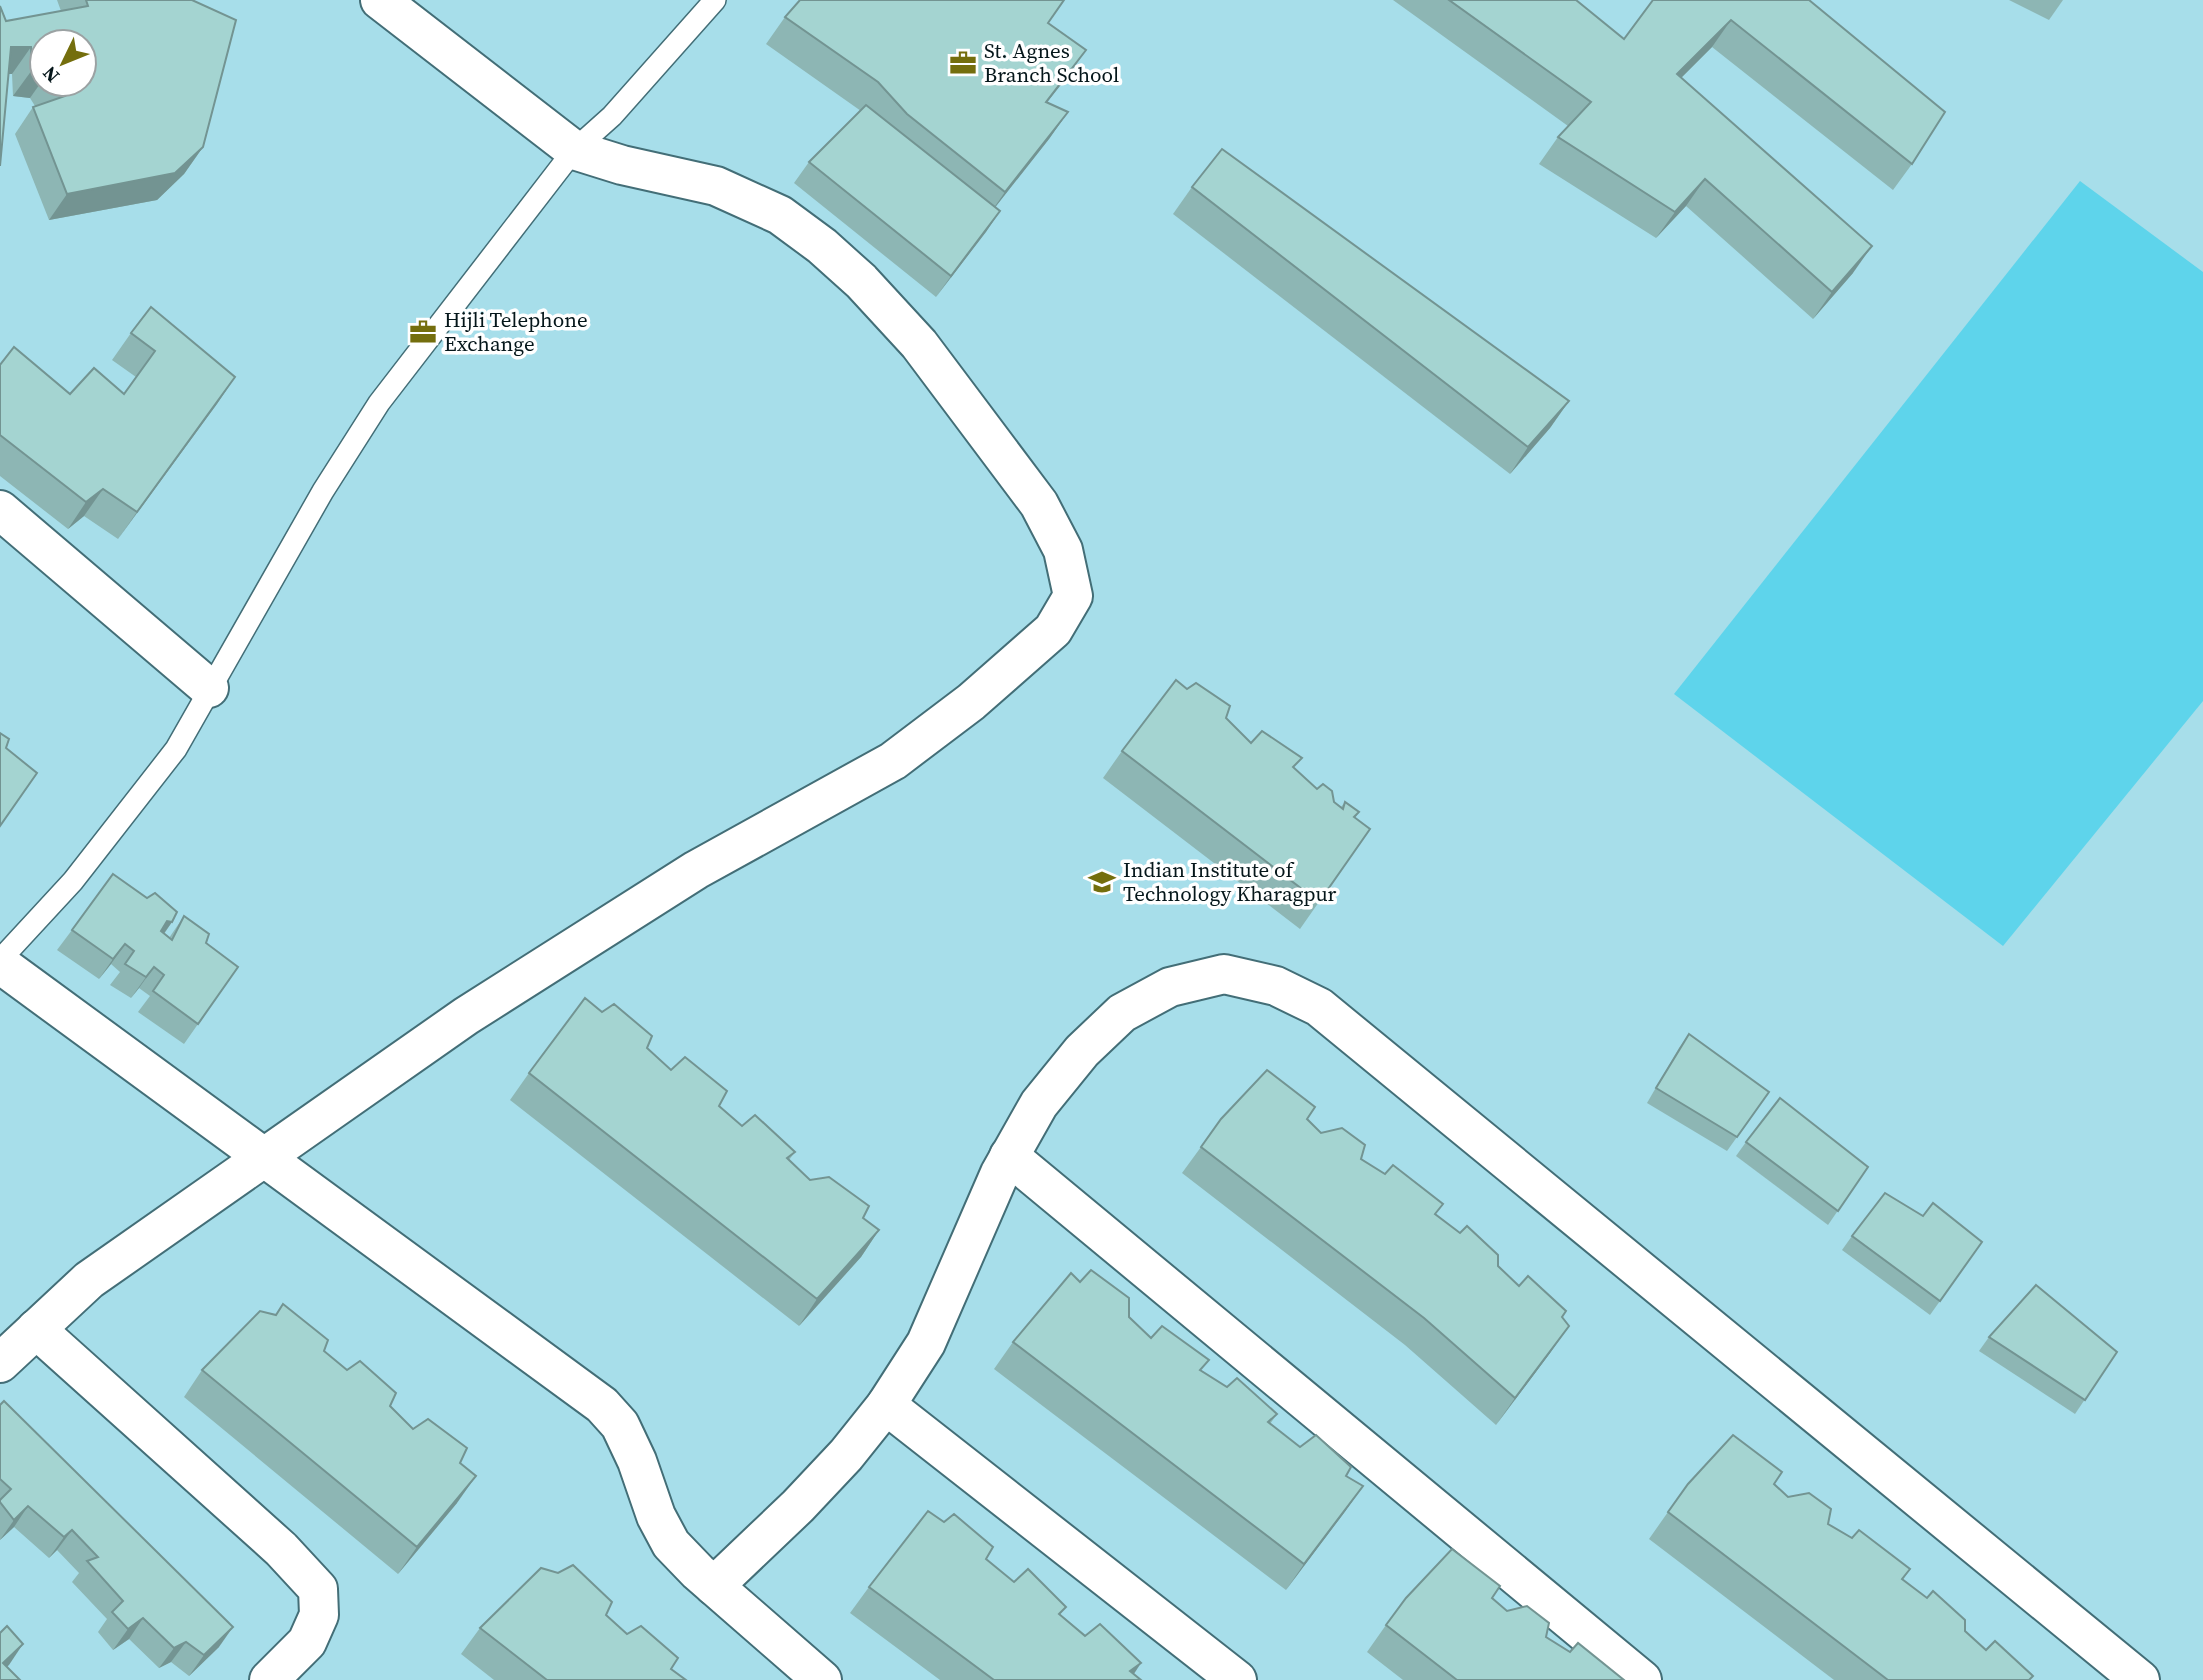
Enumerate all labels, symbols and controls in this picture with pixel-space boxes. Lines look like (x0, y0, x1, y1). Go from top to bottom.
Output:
north arrow (28, 28, 98, 98)
place label: St. Agnes Branch School (984, 36, 1119, 89)
office icon: St. Agnes Branch School (948, 48, 978, 78)
text: N (36, 61, 65, 89)
place label: Hijli Telephone Exchange (444, 305, 588, 358)
office icon: Hijli Telephone Exchange (408, 317, 438, 347)
place label: Indian Institute of Technology Kharagpur (1123, 855, 1337, 908)
school or university icon: Indian Institute of Technology Kharagpur (1087, 867, 1117, 897)

